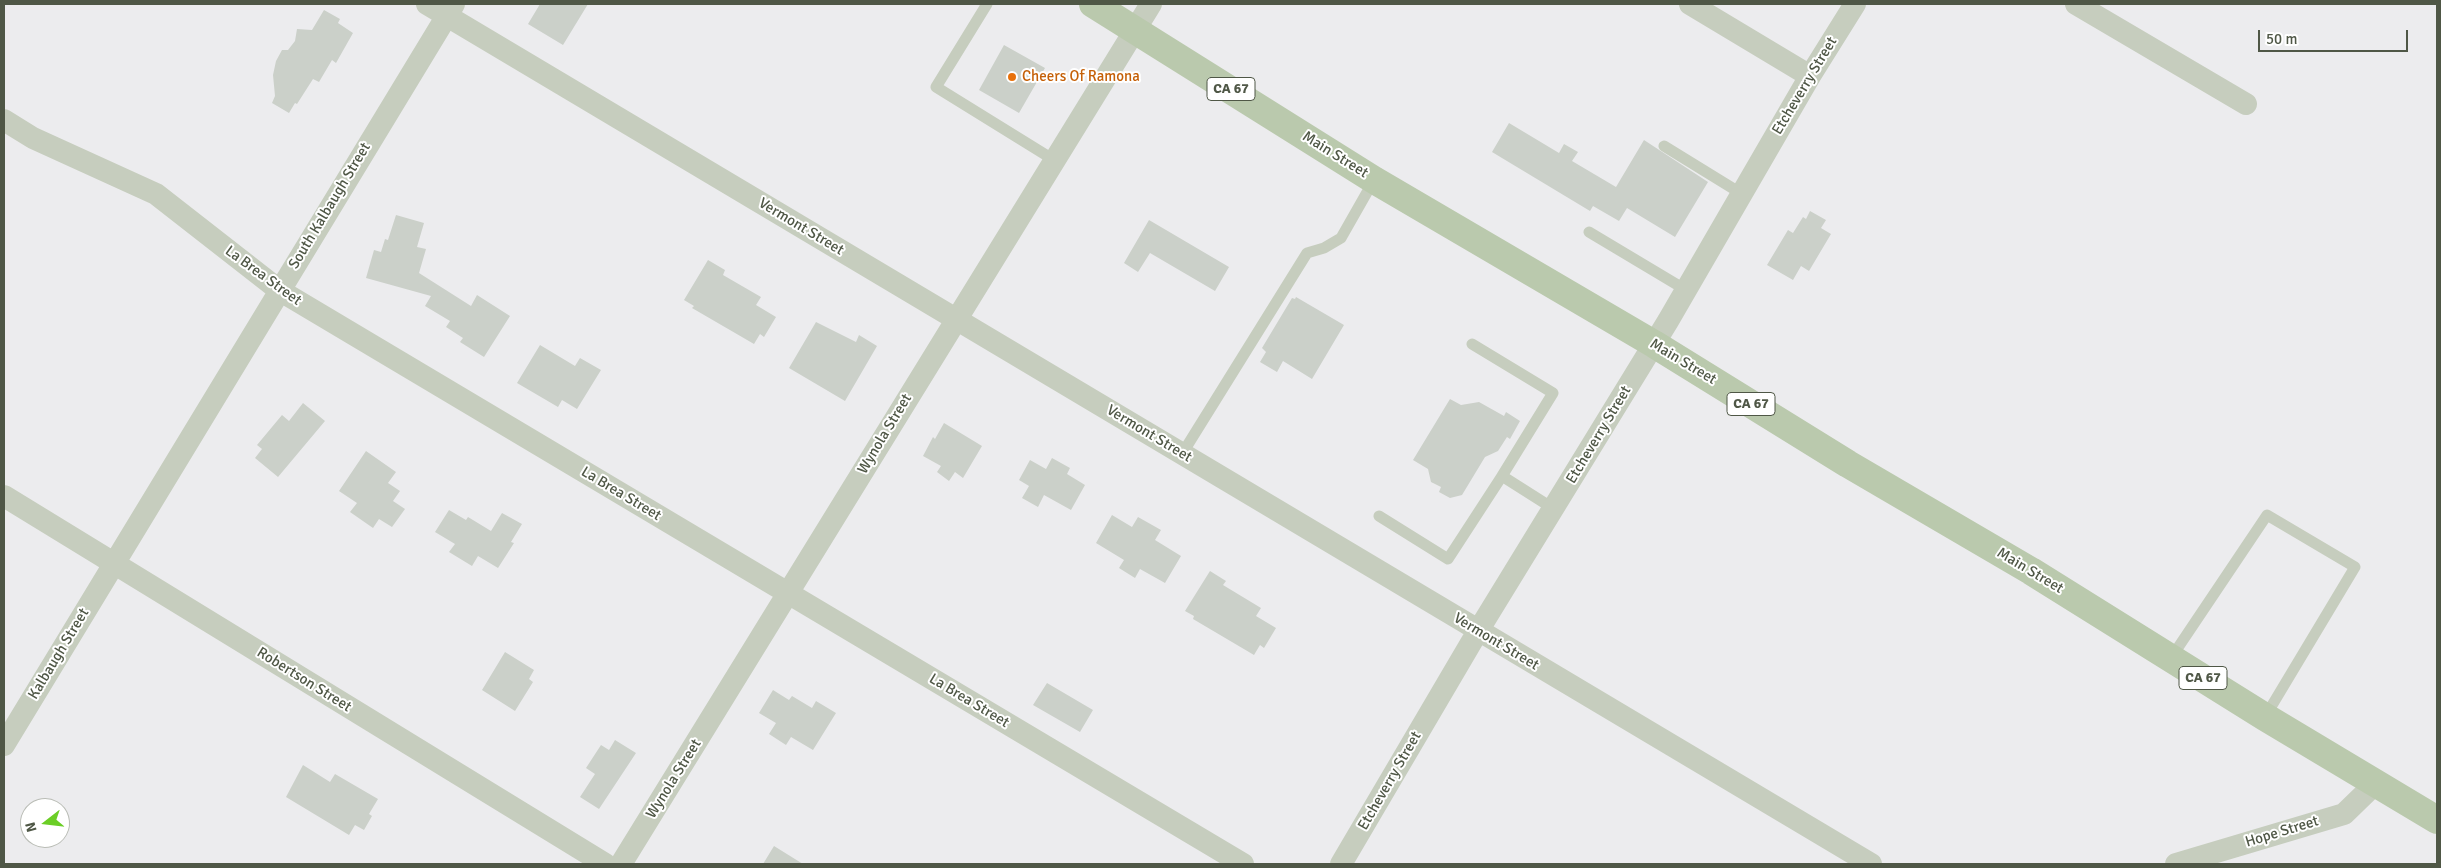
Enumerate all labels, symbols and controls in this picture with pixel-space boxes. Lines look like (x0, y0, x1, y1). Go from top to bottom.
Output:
scale bar (2261, 20, 2411, 52)
text: 50 m (2266, 30, 2297, 48)
street label: Etcheverry Street (1769, 34, 1841, 138)
place label: Cheers Of Ramona (1022, 68, 1140, 86)
marker: Cheers Of Ramona (1006, 71, 1018, 83)
road number: CA 67 (1207, 78, 1255, 100)
street label: Main Street (1299, 128, 1371, 182)
street label: South Kalbaugh Street (285, 140, 375, 272)
street label: Vermont Street (755, 194, 847, 260)
street label: La Brea Street (221, 242, 305, 310)
street label: Main Street (1646, 335, 1720, 389)
street label: Etcheverry Street (1563, 383, 1635, 487)
street label: Wynola Street (854, 391, 916, 477)
road number: CA 67 (1727, 392, 1775, 416)
street label: Vermont Street (1103, 401, 1195, 467)
street label: La Brea Street (578, 463, 664, 525)
street label: Main Street (1993, 544, 2067, 598)
street label: Kalbaugh Street (25, 605, 93, 703)
street label: Vermont Street (1450, 609, 1542, 675)
street label: Robertson Street (253, 644, 355, 716)
road number: CA 67 (2179, 666, 2227, 690)
street label: La Brea Street (926, 670, 1012, 732)
street label: Etcheverry Street (1354, 728, 1426, 834)
street label: Wynola Street (642, 736, 706, 822)
north arrow (20, 798, 70, 848)
street label: Hope Street (2243, 812, 2321, 852)
text: N (22, 820, 41, 834)

